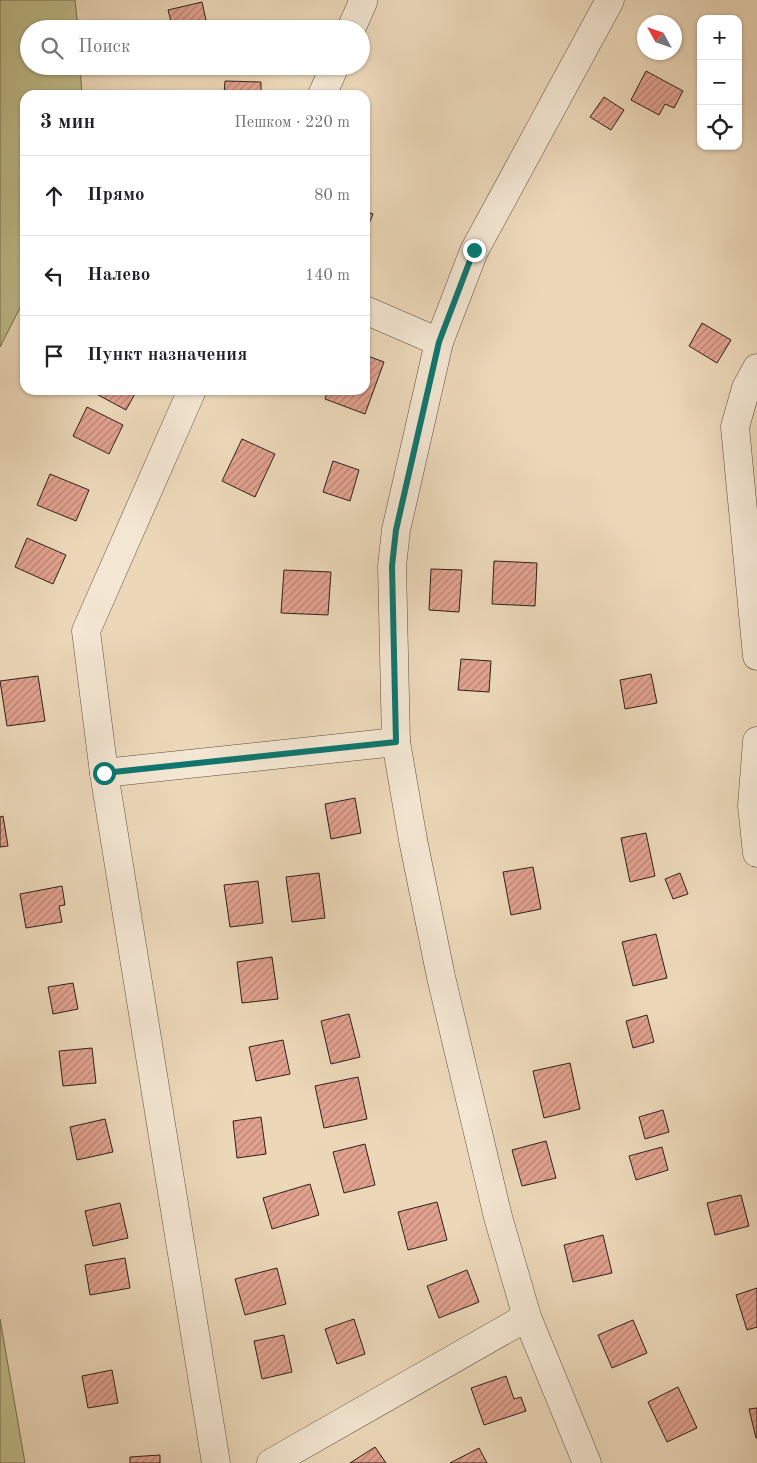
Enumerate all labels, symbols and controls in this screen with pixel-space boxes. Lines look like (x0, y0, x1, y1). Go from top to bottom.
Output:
north arrow (637, 15, 682, 60)
map controls (697, 15, 742, 150)
button: + (697, 15, 742, 60)
search box (20, 20, 370, 75)
icon: search (38, 34, 66, 62)
text: Поиск (78, 38, 130, 57)
button: − (697, 60, 742, 105)
button: locate (697, 105, 742, 150)
text: 3 мин (40, 112, 95, 133)
text: Пешком · 220 m (234, 115, 350, 131)
icon: ahead (40, 182, 68, 210)
text: Прямо (87, 186, 145, 205)
text: 80 m (314, 188, 350, 204)
route end (463, 239, 486, 262)
icon: left (40, 262, 68, 290)
text: Налево (87, 266, 150, 285)
text: 140 m (305, 268, 350, 284)
icon: arrive (40, 342, 68, 370)
text: Пункт назначения (87, 346, 247, 365)
route start (93, 762, 116, 785)

